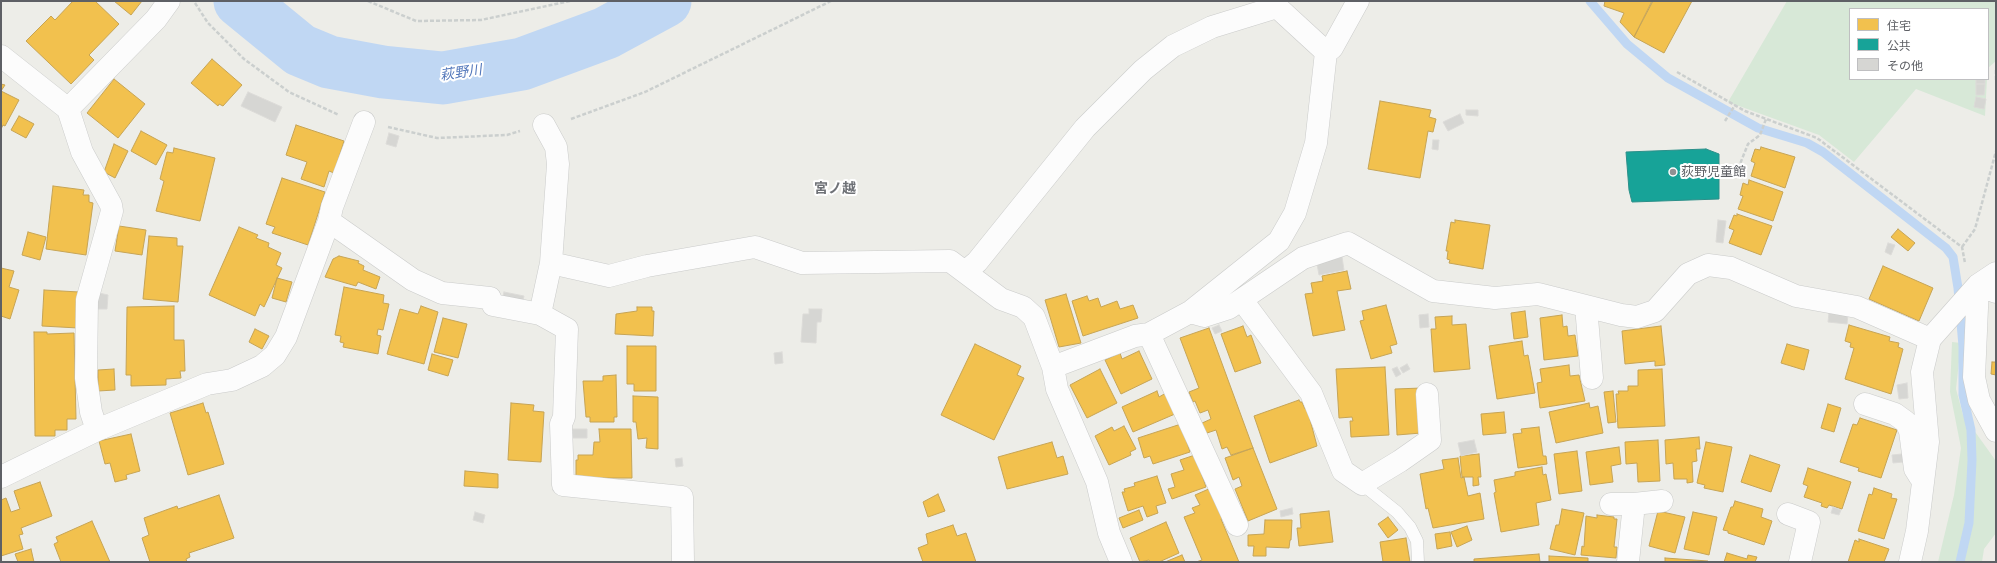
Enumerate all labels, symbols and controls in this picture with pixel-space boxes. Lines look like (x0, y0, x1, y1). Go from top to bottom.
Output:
legend (1849, 8, 1989, 80)
text: 住宅 (1887, 18, 1911, 33)
text: 公共 (1887, 38, 1911, 53)
text: その他 (1887, 58, 1923, 73)
water label: 萩野川 (439, 62, 483, 84)
place label: 荻野児童館 (1681, 164, 1746, 180)
marker: 荻野児童館 (1668, 167, 1678, 177)
district label: 宮ノ越 (814, 181, 856, 197)

